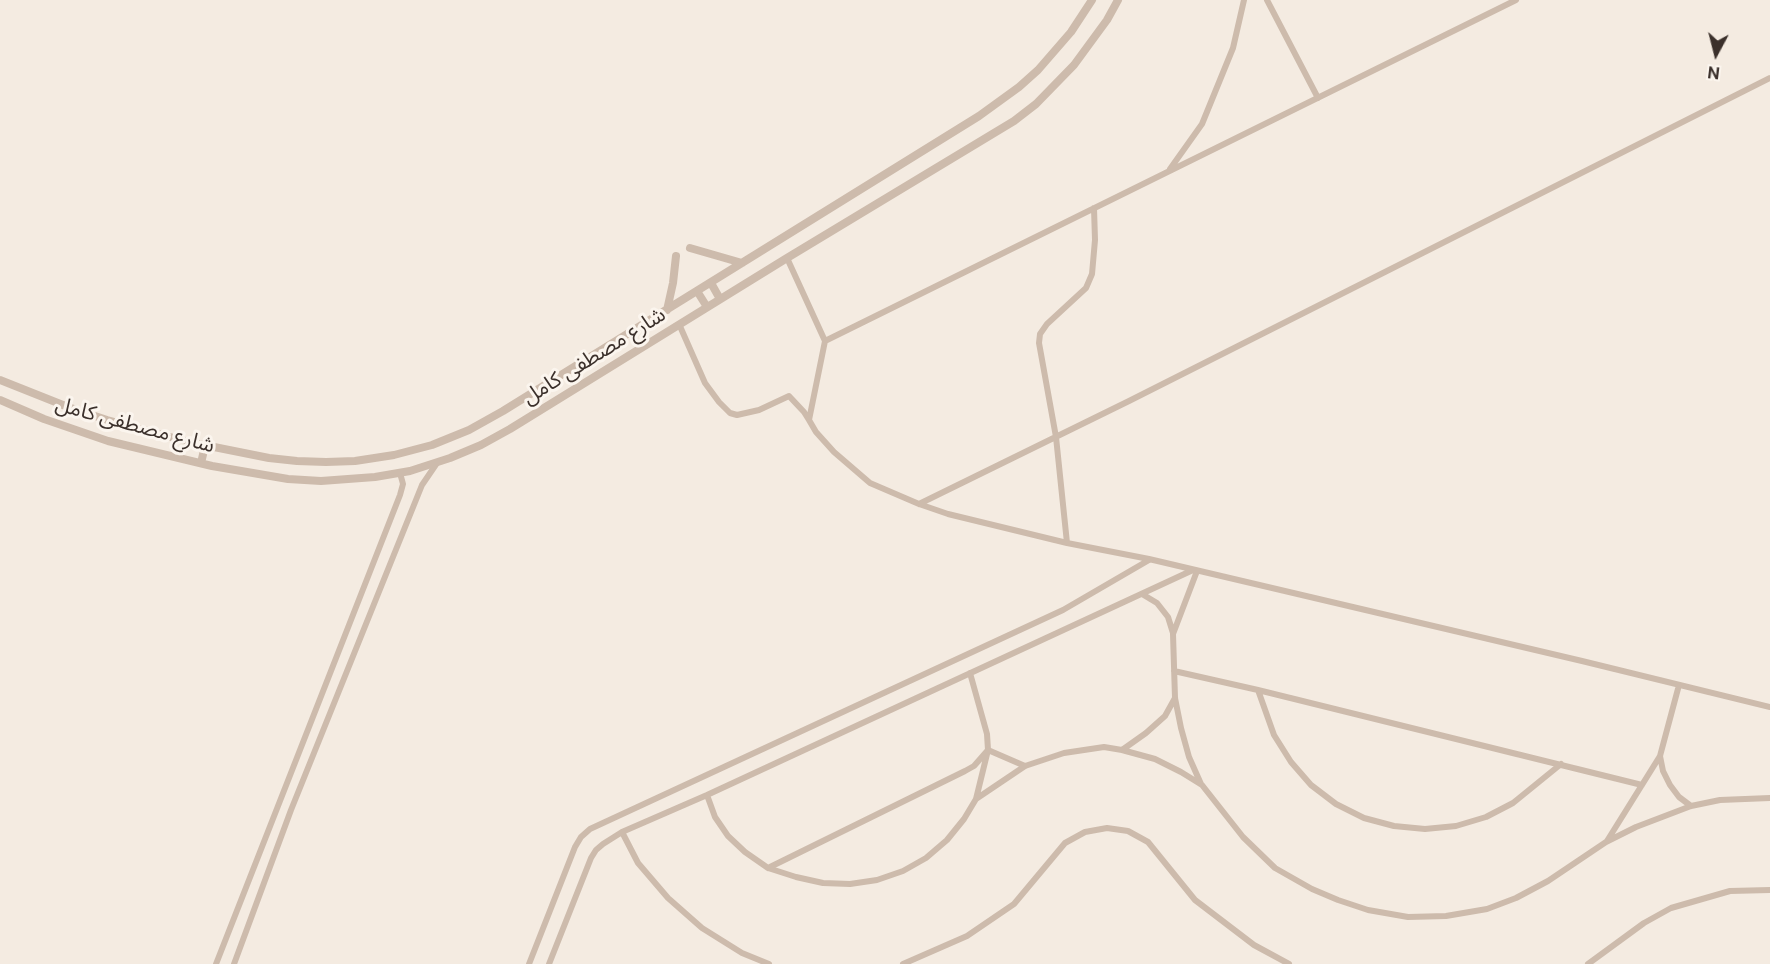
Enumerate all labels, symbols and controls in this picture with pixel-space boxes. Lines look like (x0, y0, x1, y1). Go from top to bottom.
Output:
north arrow (1686, 24, 1746, 84)
text: N (1706, 62, 1721, 83)
street label: شارع مصطفى كامل (518, 302, 670, 410)
street label: شارع مصطفى كامل (53, 392, 217, 458)

